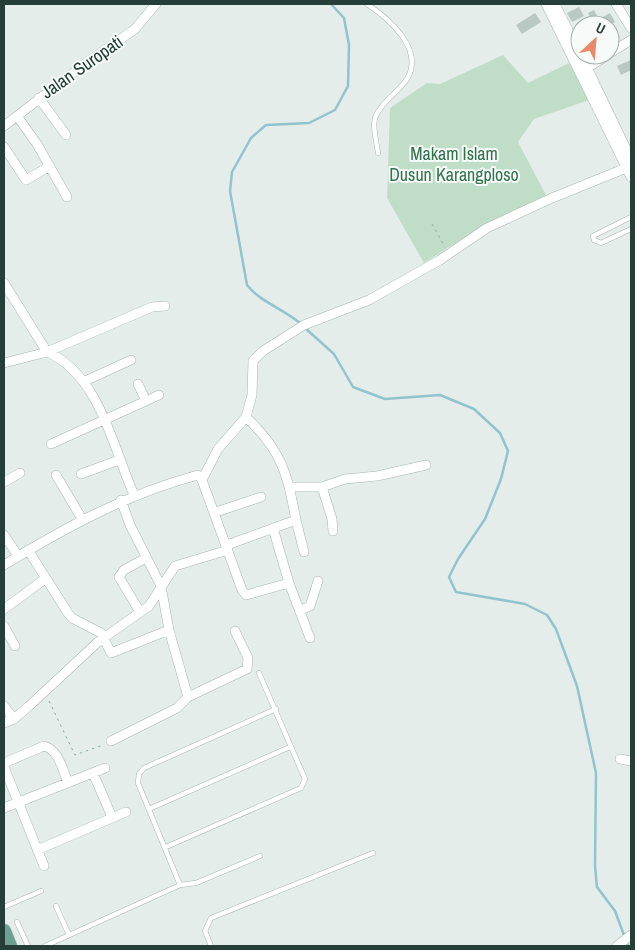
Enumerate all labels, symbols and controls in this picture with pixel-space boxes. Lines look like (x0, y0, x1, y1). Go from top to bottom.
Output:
north arrow (570, 15, 620, 65)
text: U (593, 18, 608, 38)
street label: Jalan Suropati (36, 29, 128, 104)
park label: Makam Islam Dusun Karangploso (389, 141, 519, 187)

